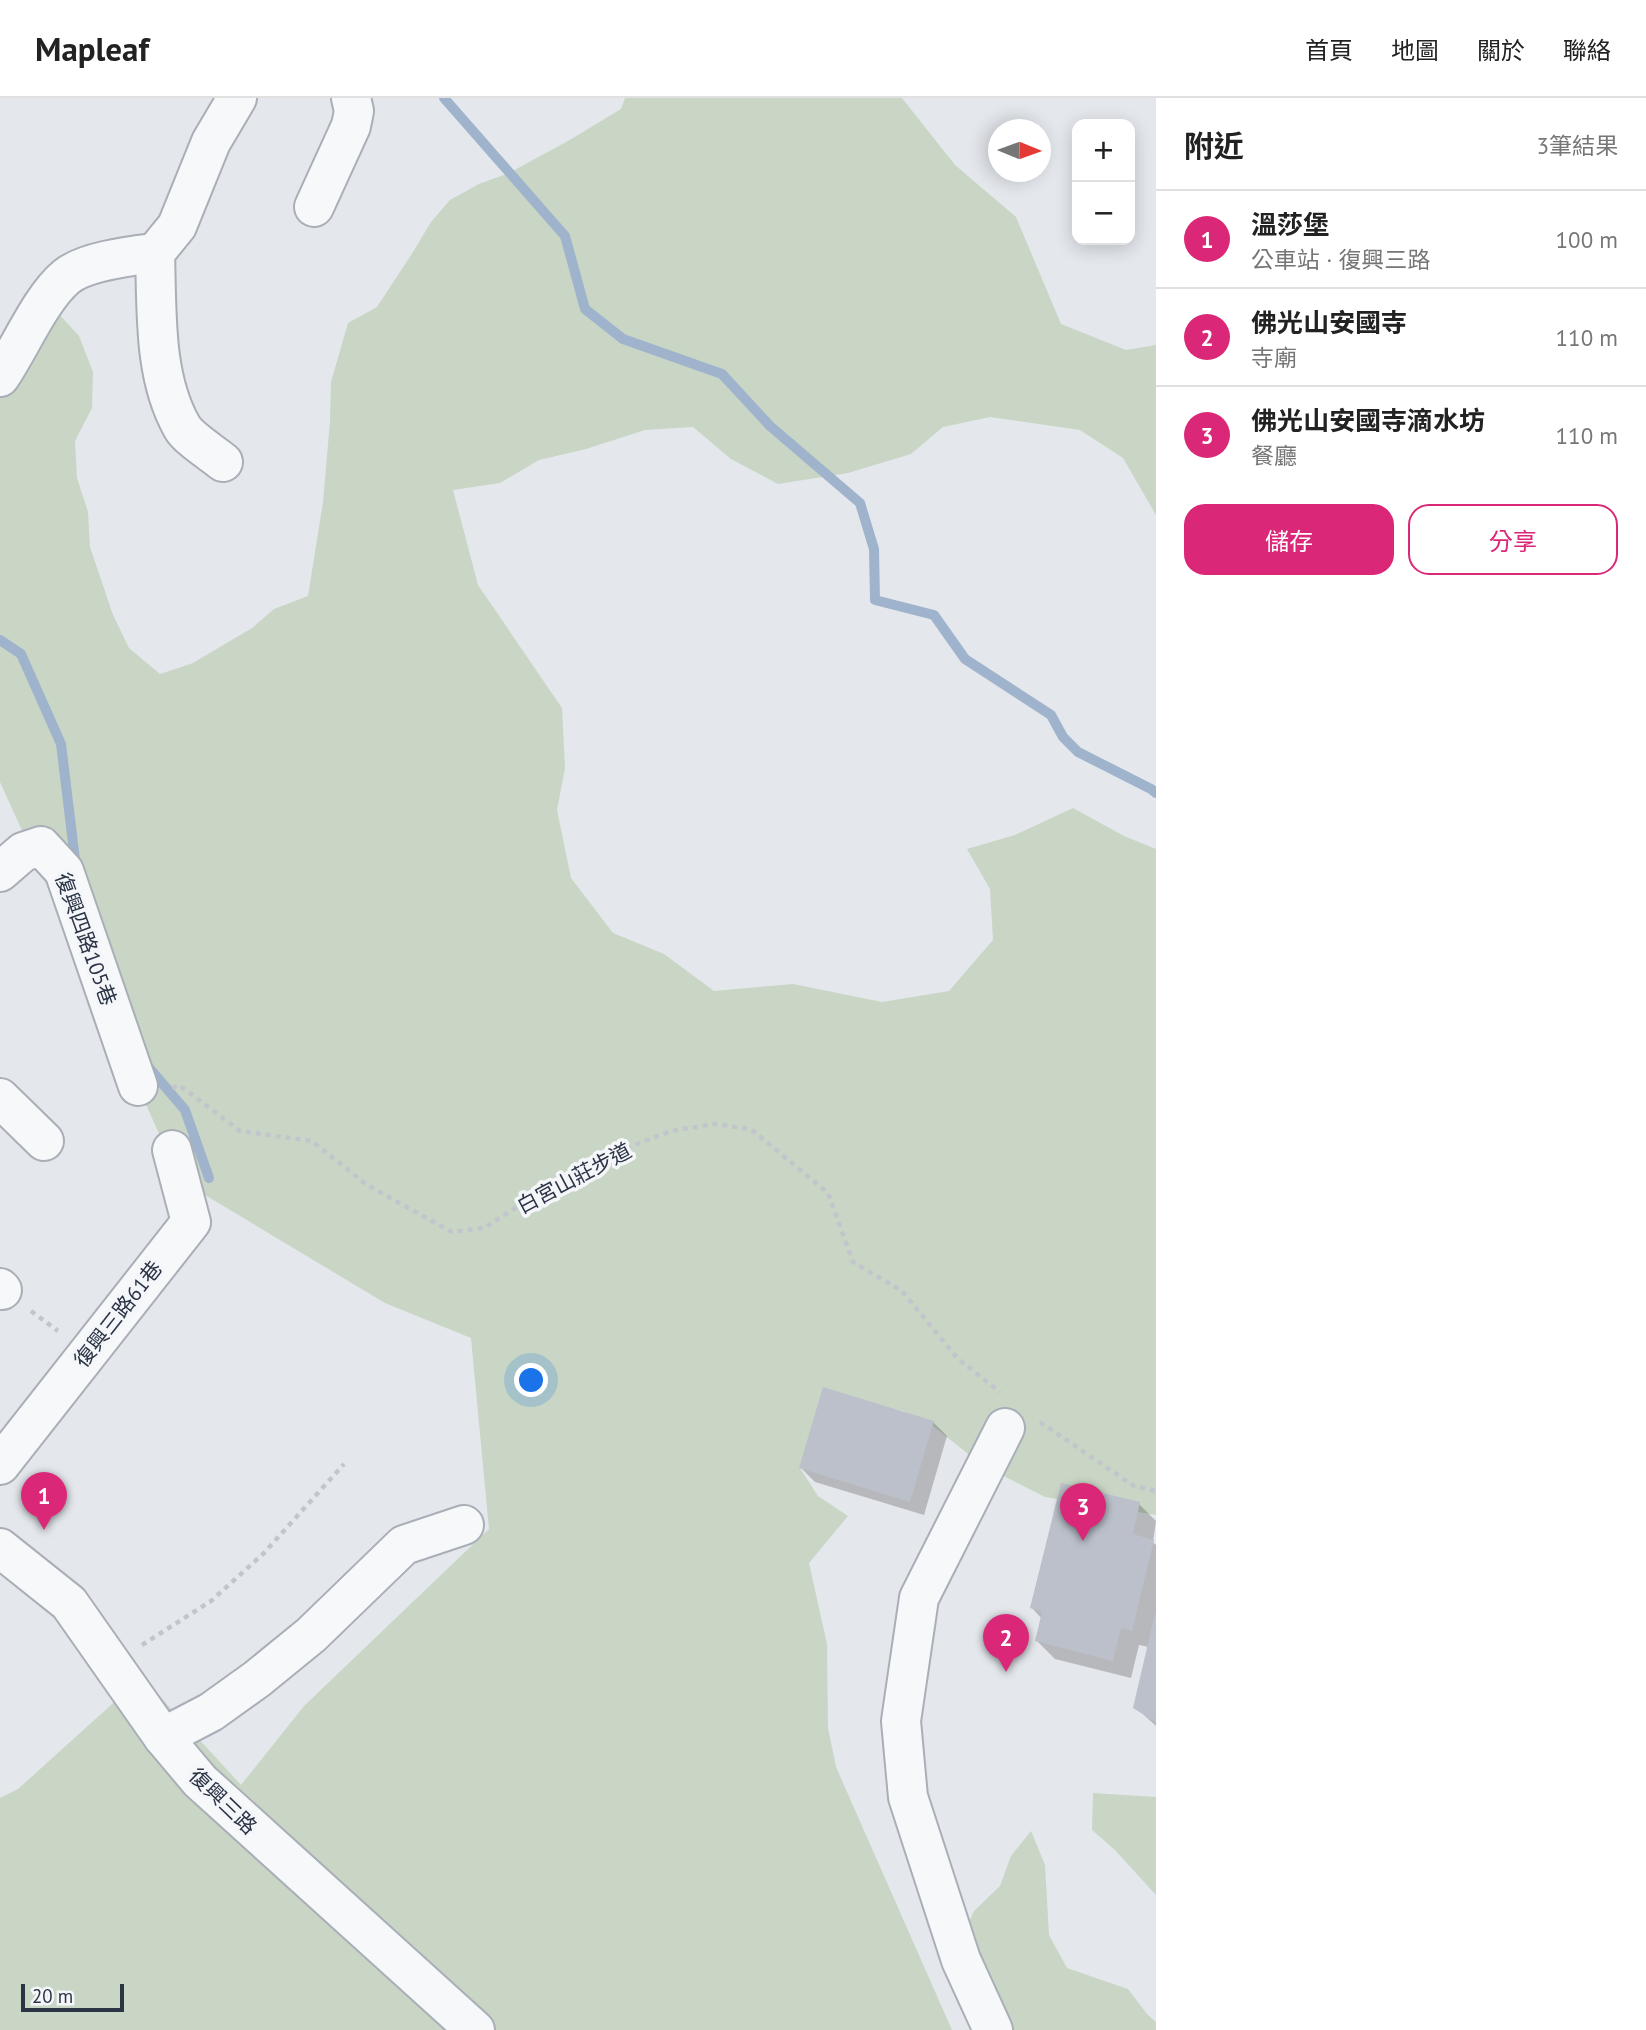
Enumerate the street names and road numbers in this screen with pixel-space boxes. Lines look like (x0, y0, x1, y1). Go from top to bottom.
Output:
street label: 復興四路105巷 (49, 869, 123, 1009)
street label: 白宮山莊步道 (512, 1137, 636, 1219)
street label: 復興三路61巷 (68, 1255, 168, 1373)
street label: 復興三路 (183, 1762, 263, 1840)

